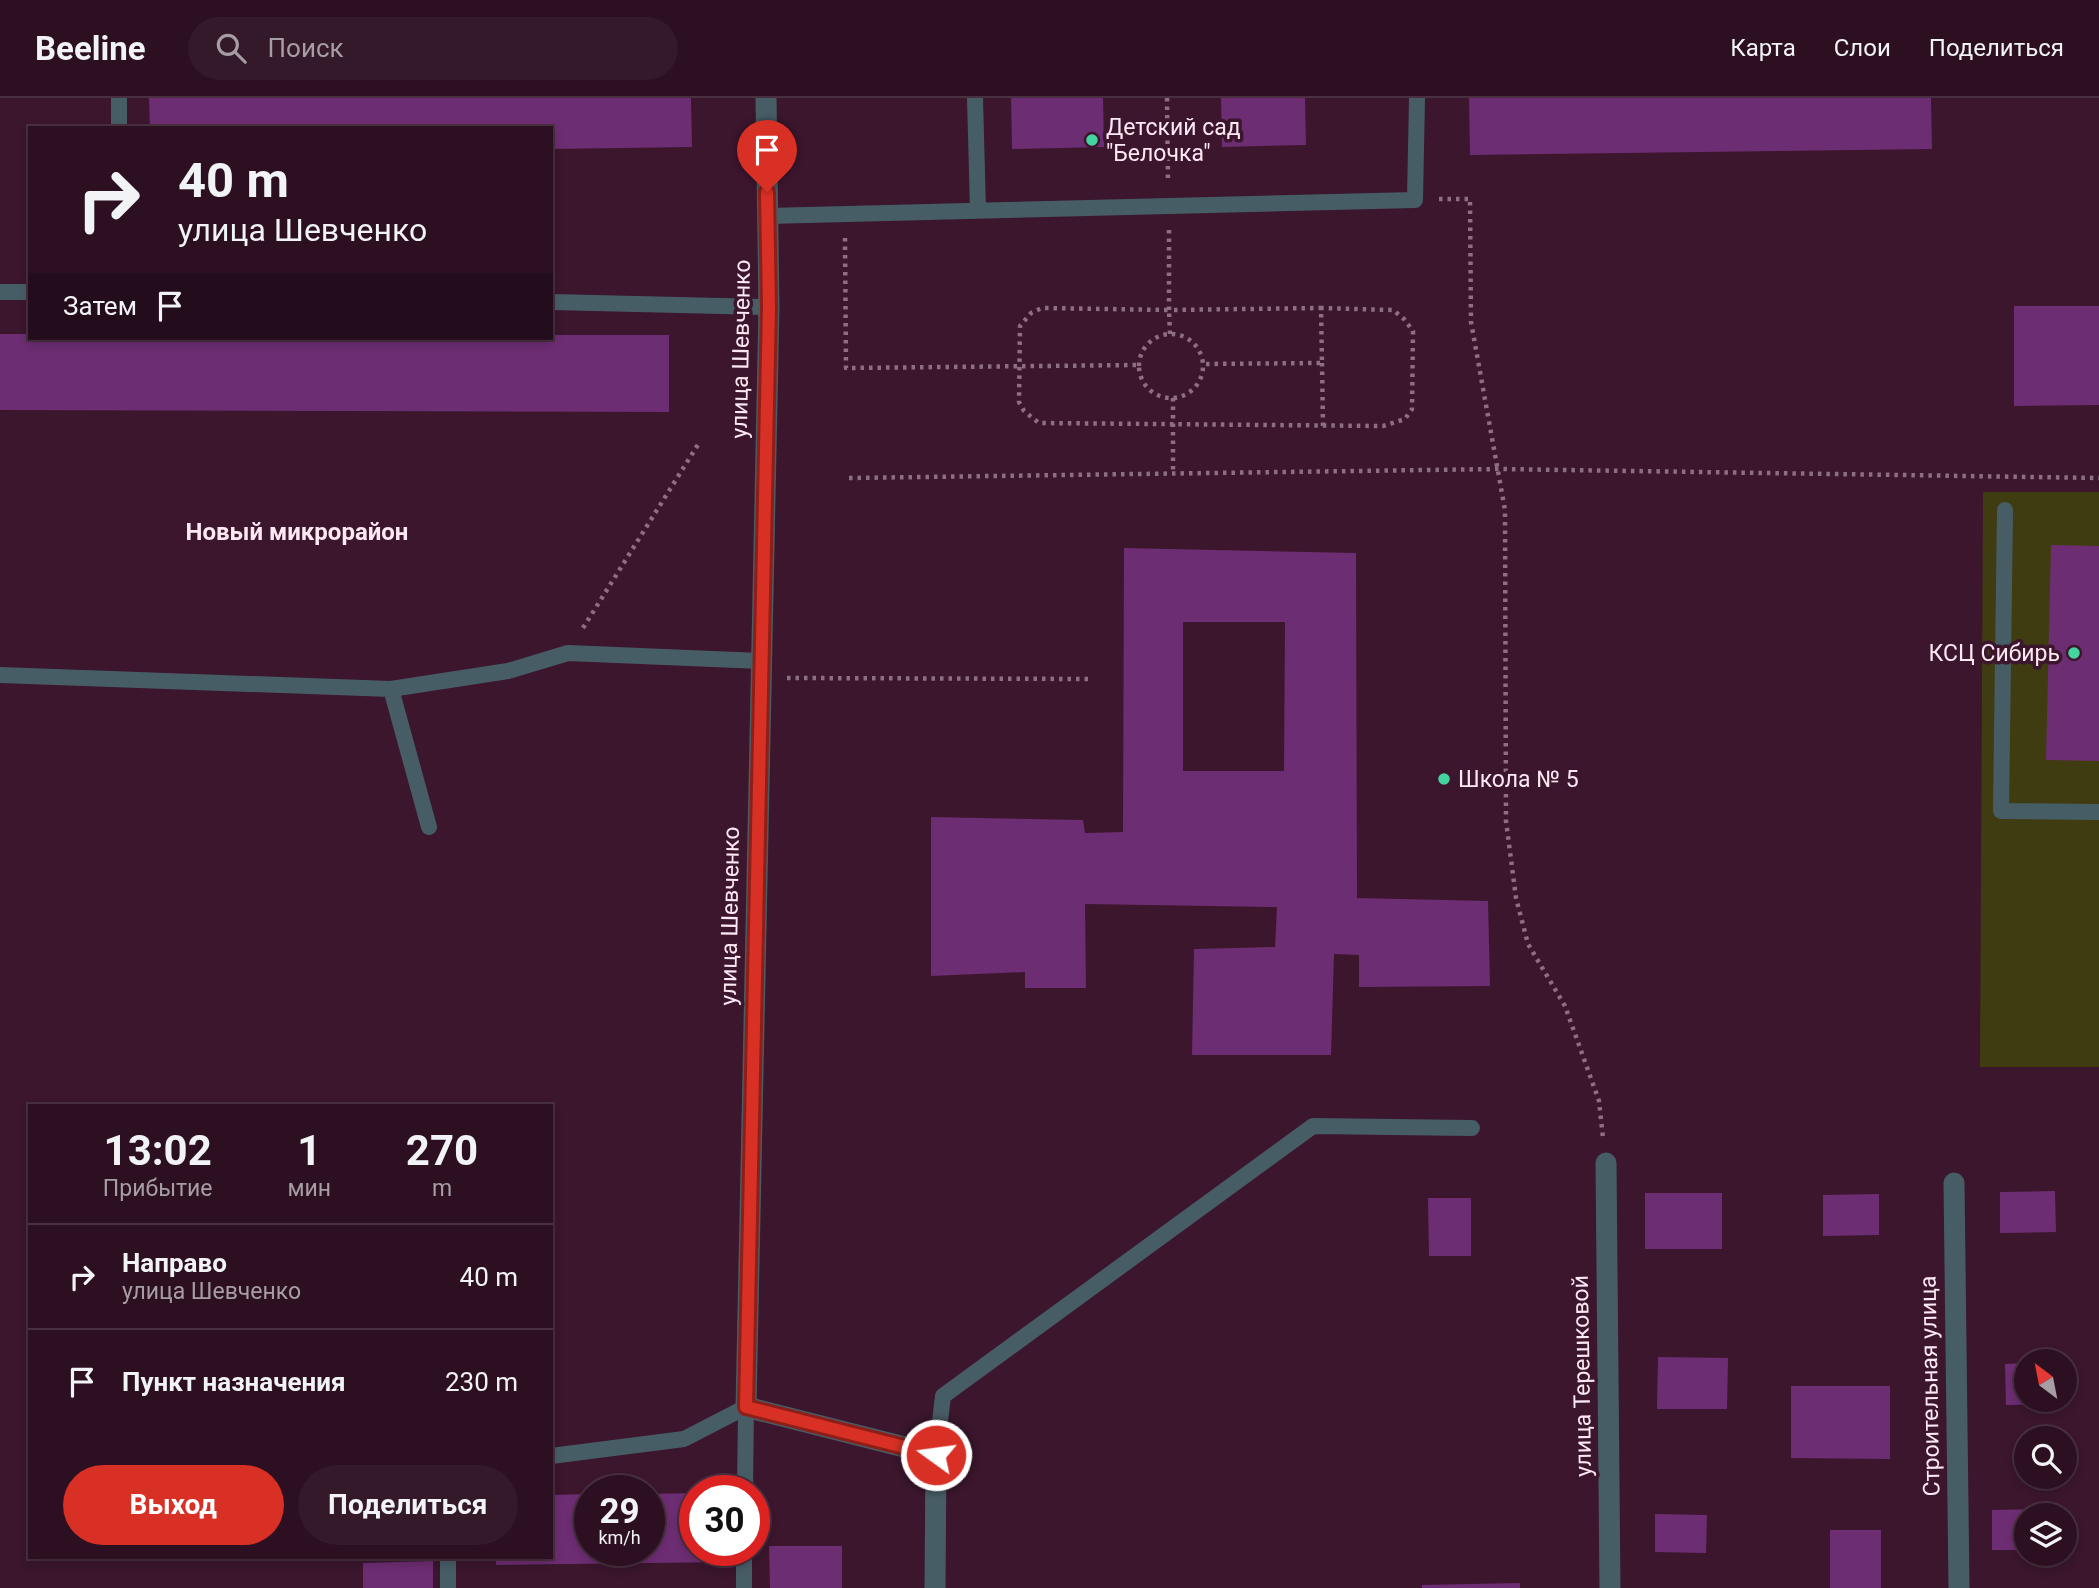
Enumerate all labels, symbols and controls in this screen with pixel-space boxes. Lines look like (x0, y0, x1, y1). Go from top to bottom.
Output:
search box (188, 17, 678, 80)
text: Beeline (35, 29, 146, 68)
icon: search (212, 29, 250, 67)
text: Поиск (268, 33, 344, 63)
text: Карта (1730, 34, 1796, 62)
text: Слои (1834, 34, 1891, 62)
text: Поделиться (1929, 34, 2064, 62)
place label: Детский сад "Белочка" (1106, 114, 1241, 167)
pin (737, 120, 797, 192)
icon: arrive (748, 131, 786, 169)
marker: Детский сад "Белочка" (1084, 132, 1100, 148)
text: 40 m (178, 152, 289, 209)
icon: right (63, 154, 154, 245)
text: улица Шевченко (178, 211, 427, 249)
street label: улица Шевченко (726, 259, 756, 439)
icon: arrive (151, 287, 189, 325)
text: Затем (63, 291, 137, 321)
district label: Новый микрорайон (186, 518, 408, 546)
place label: КСЦ Сибирь (1929, 640, 2060, 667)
marker: КСЦ Сибирь (2066, 645, 2082, 661)
place label: Школа № 5 (1458, 766, 1579, 793)
marker: Школа № 5 (1436, 771, 1452, 787)
street label: улица Шевченко (715, 826, 745, 1006)
text: 13:02 (104, 1126, 212, 1175)
text: 1 (297, 1126, 321, 1175)
text: 270 (406, 1126, 478, 1175)
text: Прибытие (103, 1175, 213, 1202)
text: мин (287, 1175, 331, 1202)
text: m (432, 1175, 452, 1202)
text: Направо (122, 1248, 227, 1278)
icon: right (63, 1258, 101, 1296)
text: 40 m (460, 1262, 518, 1292)
street label: улица Терешковой (1567, 1275, 1597, 1477)
street label: Строительная улица (1915, 1275, 1945, 1497)
text: улица Шевченко (122, 1278, 301, 1305)
north arrow (2014, 1349, 2077, 1412)
map controls (2014, 1349, 2077, 1566)
icon: arrive (63, 1363, 101, 1401)
text: Пункт назначения (122, 1367, 346, 1397)
text: 230 m (445, 1367, 518, 1397)
position arrow (899, 1418, 973, 1492)
button: search (2014, 1426, 2077, 1489)
button: Выход (63, 1465, 284, 1545)
button: Поделиться (298, 1465, 518, 1545)
speed limit sign: 30 (679, 1475, 770, 1566)
text: 29 (599, 1491, 640, 1532)
button: layers (2014, 1503, 2077, 1566)
text: km/h (598, 1527, 641, 1548)

